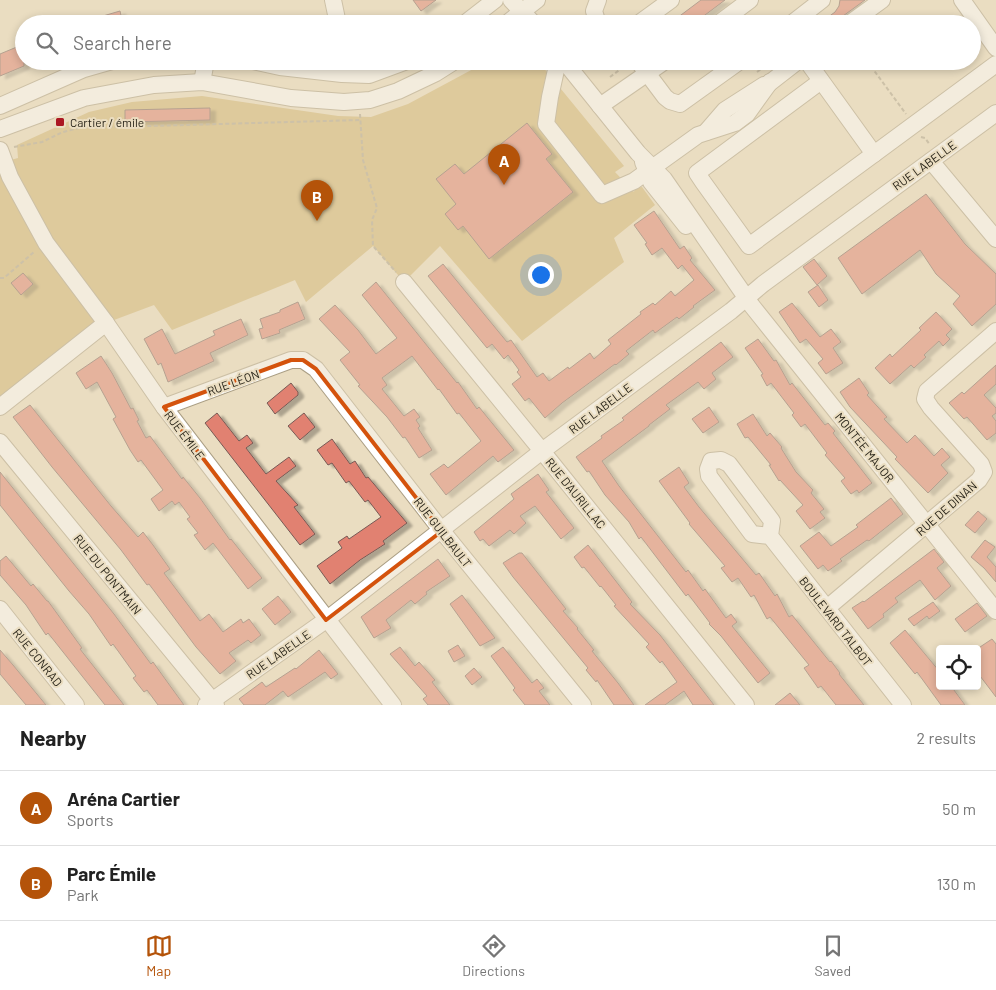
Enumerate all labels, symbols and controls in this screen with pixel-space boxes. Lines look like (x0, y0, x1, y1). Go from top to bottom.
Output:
search box (15, 15, 981, 70)
icon: search (33, 29, 61, 57)
text: Search here (73, 31, 172, 54)
place label: Cartier / émile (70, 115, 144, 129)
marker: Cartier / émile (54, 116, 66, 128)
street label: RUE LABELLE (890, 137, 958, 193)
pin: A (488, 144, 520, 185)
pin: B (301, 180, 333, 221)
your location (528, 262, 554, 288)
street label: RUE LÉON (205, 366, 261, 398)
street label: RUE LABELLE (566, 380, 634, 436)
street label: RUE ÉMILE (162, 408, 208, 462)
street label: MONTÉE MAJOR (833, 409, 897, 485)
street label: RUE D'AURILLAC (543, 455, 609, 531)
street label: RUE DE DINAN (913, 478, 979, 538)
street label: RUE GUILBAULT (411, 494, 475, 570)
street label: RUE DU PONTMAIN (71, 531, 145, 617)
street label: BOULEVARD TALBOT (797, 574, 875, 669)
street label: RUE CONRAD (10, 625, 66, 689)
street label: RUE LABELLE (243, 627, 313, 681)
map controls (936, 645, 981, 690)
button: locate (936, 645, 981, 690)
text: Nearby (20, 725, 86, 750)
text: 2 results (917, 728, 976, 747)
text: Aréna Cartier (67, 787, 180, 810)
text: A (31, 799, 41, 818)
text: 50 m (942, 799, 976, 818)
text: Sports (67, 810, 113, 829)
text: Parc Émile (67, 862, 156, 885)
text: B (31, 874, 41, 893)
text: 130 m (937, 874, 976, 893)
text: Park (67, 885, 98, 904)
tab: Map (145, 932, 173, 979)
tab: Directions (462, 932, 525, 979)
tab: Saved (814, 932, 851, 979)

